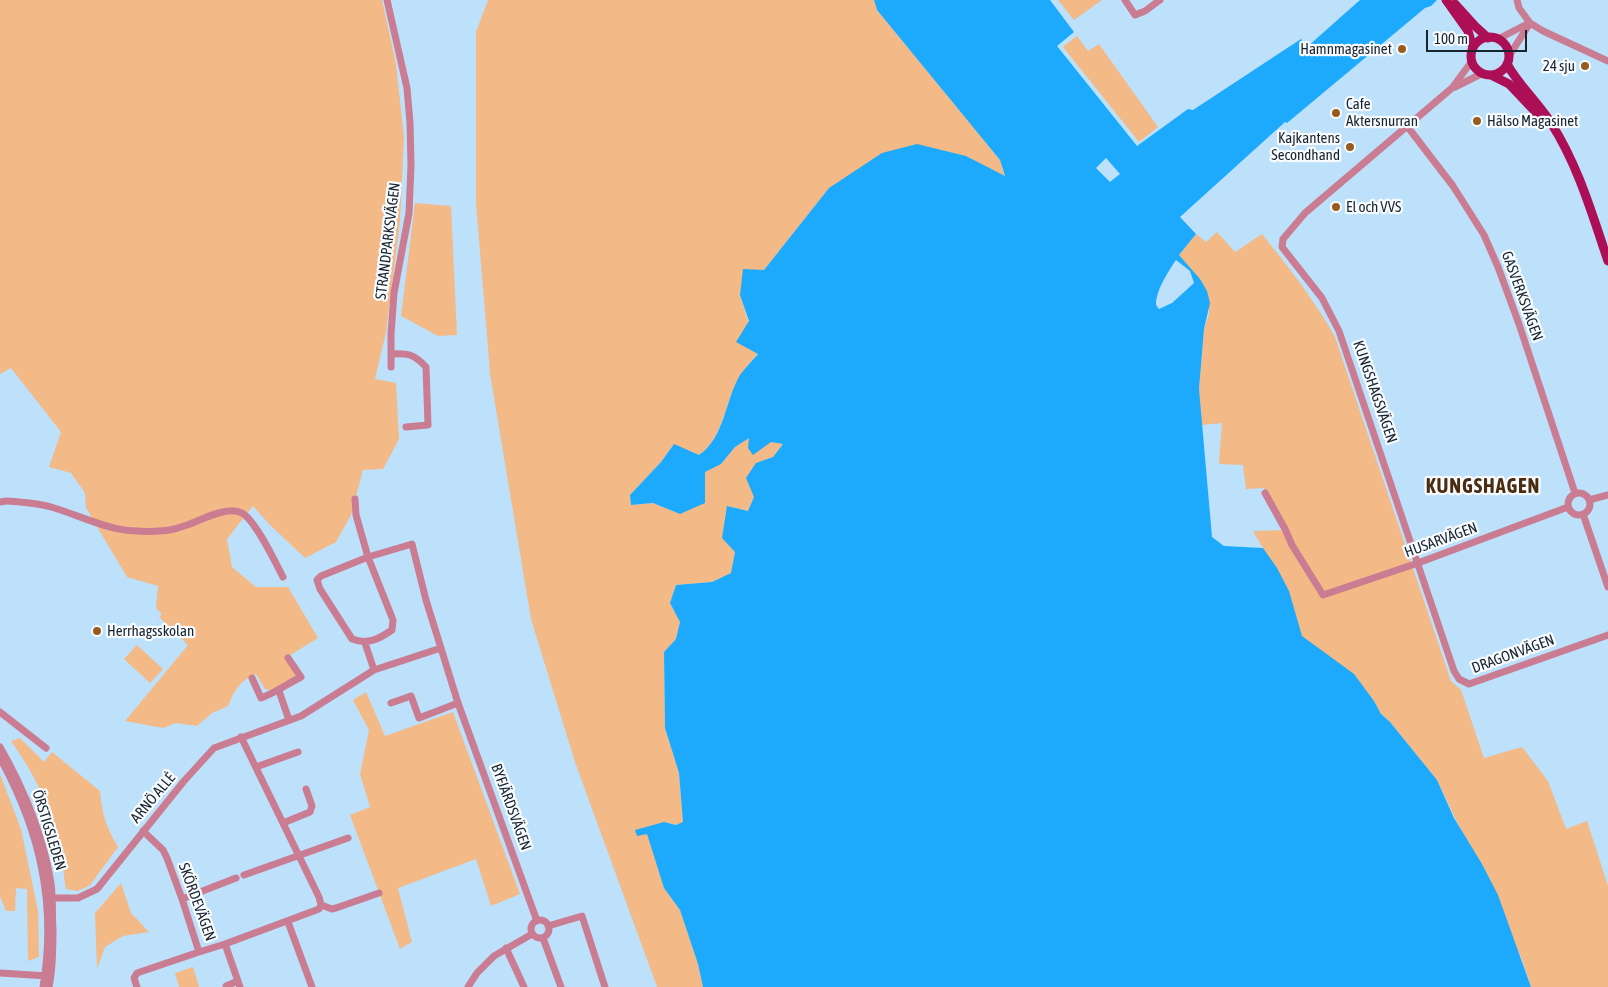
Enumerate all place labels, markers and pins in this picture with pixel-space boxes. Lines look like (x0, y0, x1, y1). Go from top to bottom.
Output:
place label: Hamnmagasinet (1300, 40, 1392, 58)
marker: Hamnmagasinet (1396, 43, 1408, 55)
place label: 24 sju (1543, 57, 1575, 75)
marker: 24 sju (1579, 60, 1591, 72)
place label: Cafe Aktersnurran (1346, 95, 1418, 130)
marker: Cafe Aktersnurran (1330, 107, 1342, 119)
place label: Hälso Magasinet (1487, 112, 1578, 130)
marker: Hälso Magasinet (1471, 115, 1483, 127)
place label: Kajkantens Secondhand (1271, 129, 1340, 164)
marker: Kajkantens Secondhand (1344, 141, 1356, 153)
place label: El och VVS (1346, 198, 1401, 216)
marker: El och VVS (1330, 201, 1342, 213)
place label: Herrhagsskolan (107, 622, 194, 640)
marker: Herrhagsskolan (91, 625, 103, 637)

